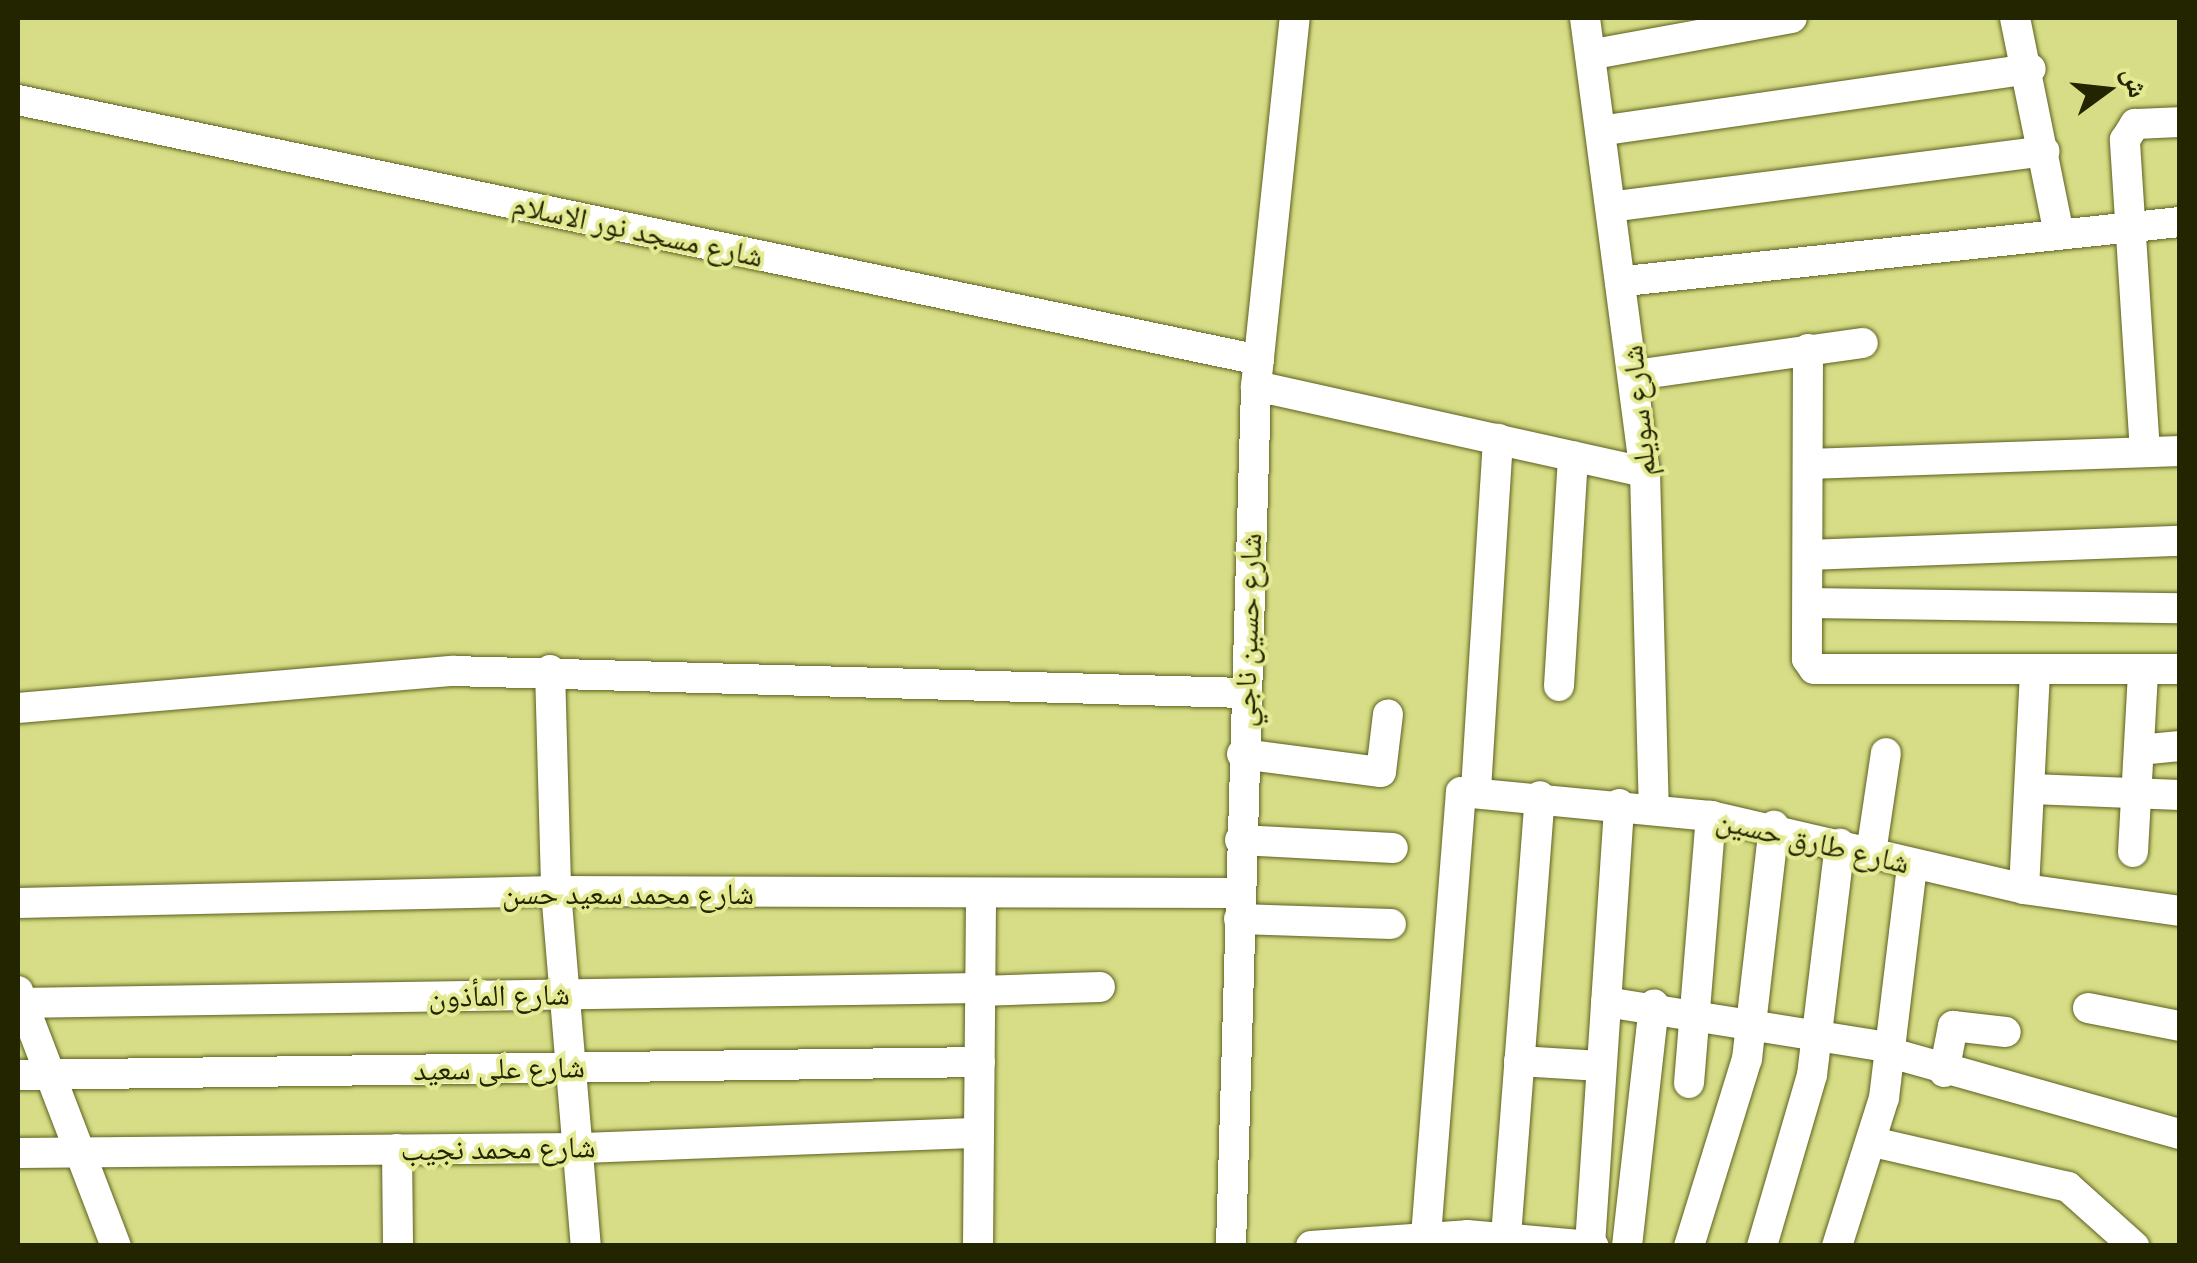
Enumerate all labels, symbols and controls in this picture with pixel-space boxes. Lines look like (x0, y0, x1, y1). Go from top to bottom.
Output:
north arrow (2057, 40, 2157, 140)
text: ش (2115, 63, 2158, 101)
street label: شارع مسجد نور الاسلام (509, 186, 767, 274)
street label: شارع سويلم (1613, 344, 1663, 478)
street label: شارع حسين ناجي (1226, 532, 1268, 728)
street label: شارع طارق حسين (1713, 801, 1913, 881)
street label: شارع محمد سعيد حسن (502, 875, 754, 911)
street label: شارع المأذون (428, 976, 570, 1014)
street label: شارع على سعيد (413, 1049, 585, 1087)
street label: شارع محمد نجيب (400, 1128, 596, 1168)

